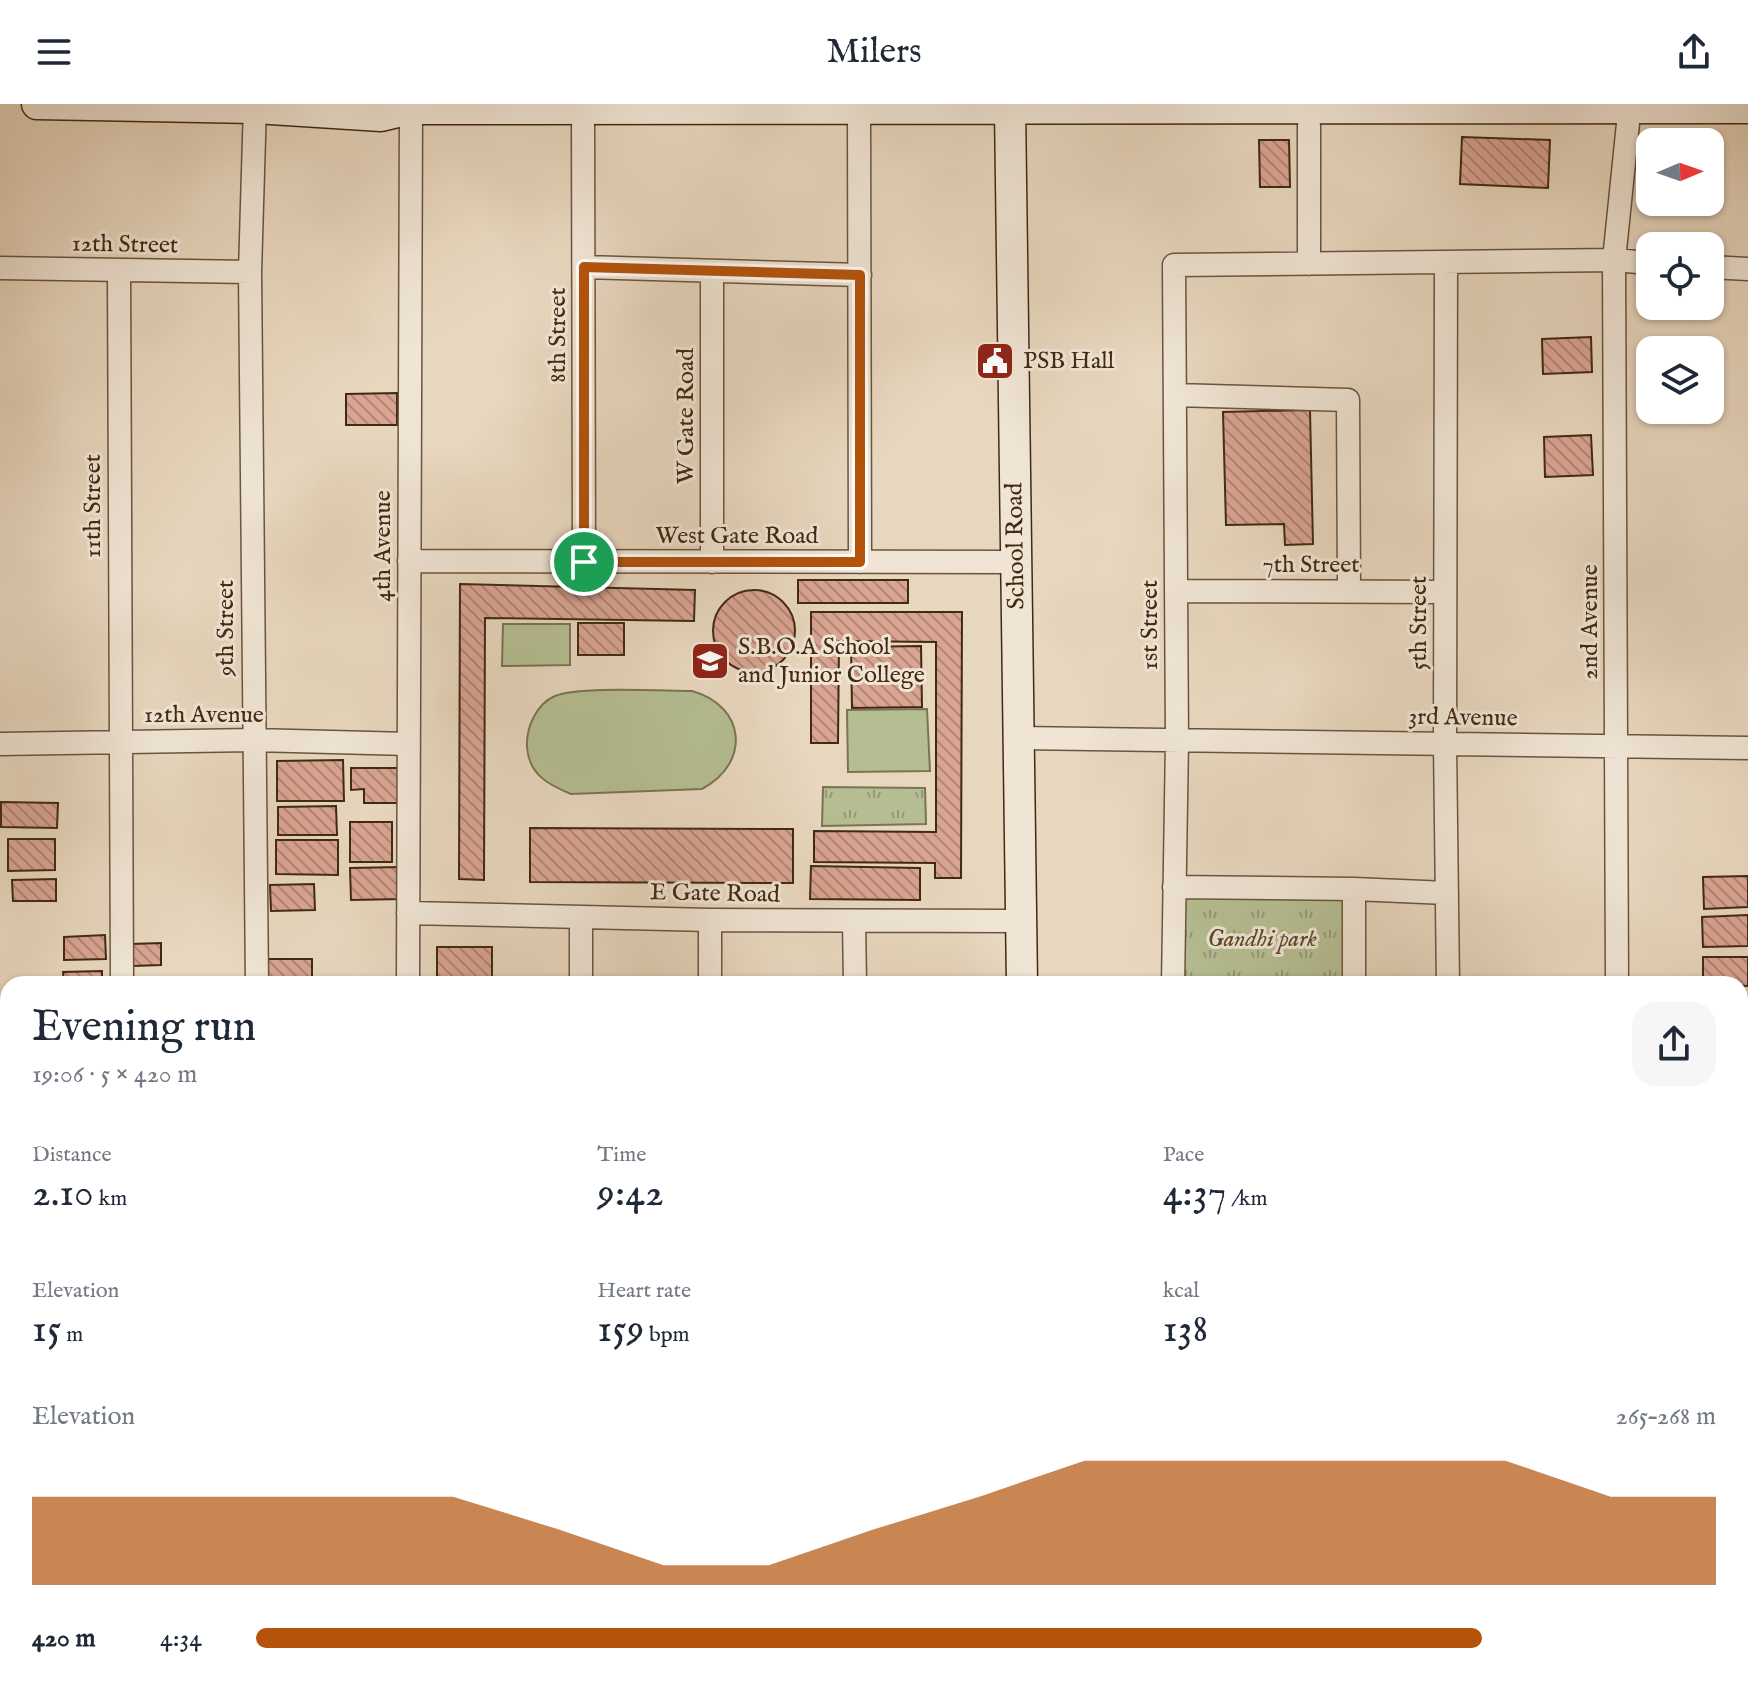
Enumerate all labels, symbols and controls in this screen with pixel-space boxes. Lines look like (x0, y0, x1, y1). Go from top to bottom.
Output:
text: Milers (826, 29, 922, 75)
icon: menu (32, 30, 76, 74)
icon: share (1672, 30, 1716, 74)
north arrow (1636, 128, 1724, 216)
map controls (1636, 128, 1724, 424)
street label: 12th Street (72, 229, 178, 261)
button: locate (1636, 232, 1724, 320)
street label: 8th Street (543, 287, 574, 383)
button: layers (1636, 336, 1724, 424)
public building icon: PSB Hall (974, 340, 1016, 382)
place label: PSB Hall (1023, 346, 1115, 377)
street label: W Gate Road (671, 348, 702, 484)
street label: 11th Street (78, 454, 109, 558)
street label: School Road (999, 482, 1033, 610)
street label: 4th Avenue (368, 490, 399, 602)
street label: West Gate Road (656, 521, 819, 552)
pin (550, 528, 618, 596)
icon: arrive (562, 540, 606, 584)
street label: 7th Street (1262, 550, 1360, 581)
street label: 2nd Avenue (1575, 564, 1606, 680)
street label: 5th Street (1404, 576, 1435, 670)
street label: 9th Street (211, 580, 242, 677)
street label: 1st Street (1135, 580, 1166, 670)
place label: S.B.O.A School and Junior College (738, 632, 925, 691)
school or university icon: S.B.O.A School and Junior College (689, 640, 731, 682)
street label: 12th Avenue (144, 700, 264, 731)
street label: 3rd Avenue (1408, 702, 1518, 734)
street label: E Gate Road (650, 877, 780, 911)
park label: Gandhi park (1207, 924, 1317, 955)
text: Evening run (32, 1000, 256, 1056)
button: share (1632, 1002, 1716, 1086)
text: 19:06 · 5 × 420 m (32, 1058, 197, 1091)
text: Distance (32, 1141, 112, 1169)
text: Time (597, 1141, 646, 1169)
text: Pace (1163, 1141, 1204, 1169)
text: 2.10 (32, 1169, 94, 1220)
text: 9:42 (597, 1169, 664, 1220)
text: 4:37 (1163, 1169, 1226, 1220)
text: km (94, 1185, 127, 1213)
text: /km (1226, 1185, 1268, 1213)
text: Elevation (32, 1277, 119, 1305)
text: Heart rate (597, 1277, 691, 1305)
text: kcal (1163, 1277, 1199, 1305)
text: 15 (32, 1305, 61, 1356)
text: 159 (597, 1305, 644, 1356)
text: 138 (1163, 1305, 1208, 1356)
text: m (61, 1321, 83, 1349)
text: bpm (644, 1321, 690, 1349)
text: Elevation (32, 1400, 135, 1433)
text: 265–268 m (1616, 1400, 1716, 1433)
text: 420 m (32, 1622, 95, 1655)
text: 4:34 (160, 1622, 202, 1655)

